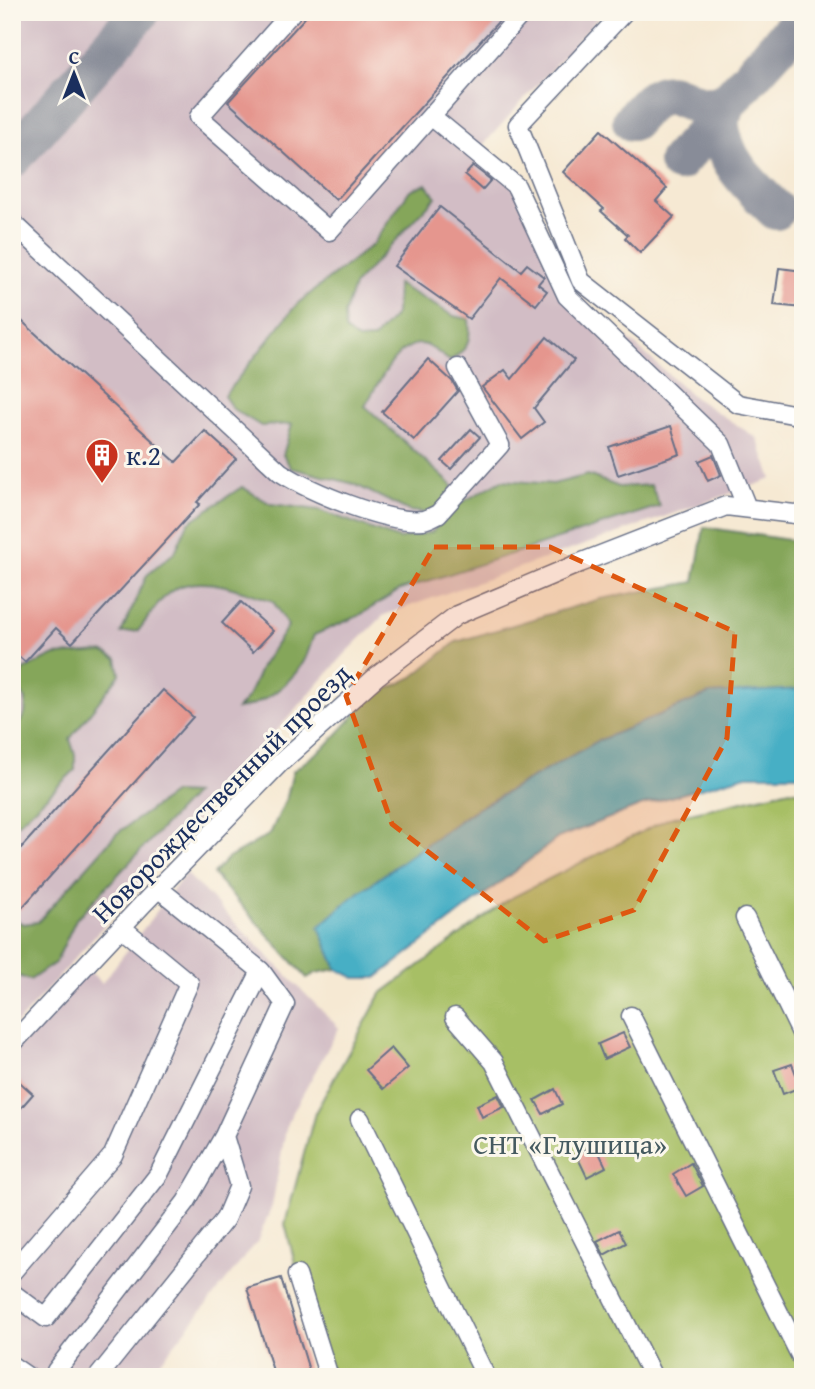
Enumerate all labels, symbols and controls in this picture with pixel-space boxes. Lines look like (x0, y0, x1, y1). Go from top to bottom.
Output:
north arrow (38, 38, 108, 108)
text: С (69, 43, 80, 71)
place label: к.2 (126, 434, 161, 475)
building icon: к.2 (83, 436, 121, 485)
street label: Новорождественный проезд (82, 654, 360, 932)
park label: СНТ «Глушица» (473, 1123, 667, 1164)

